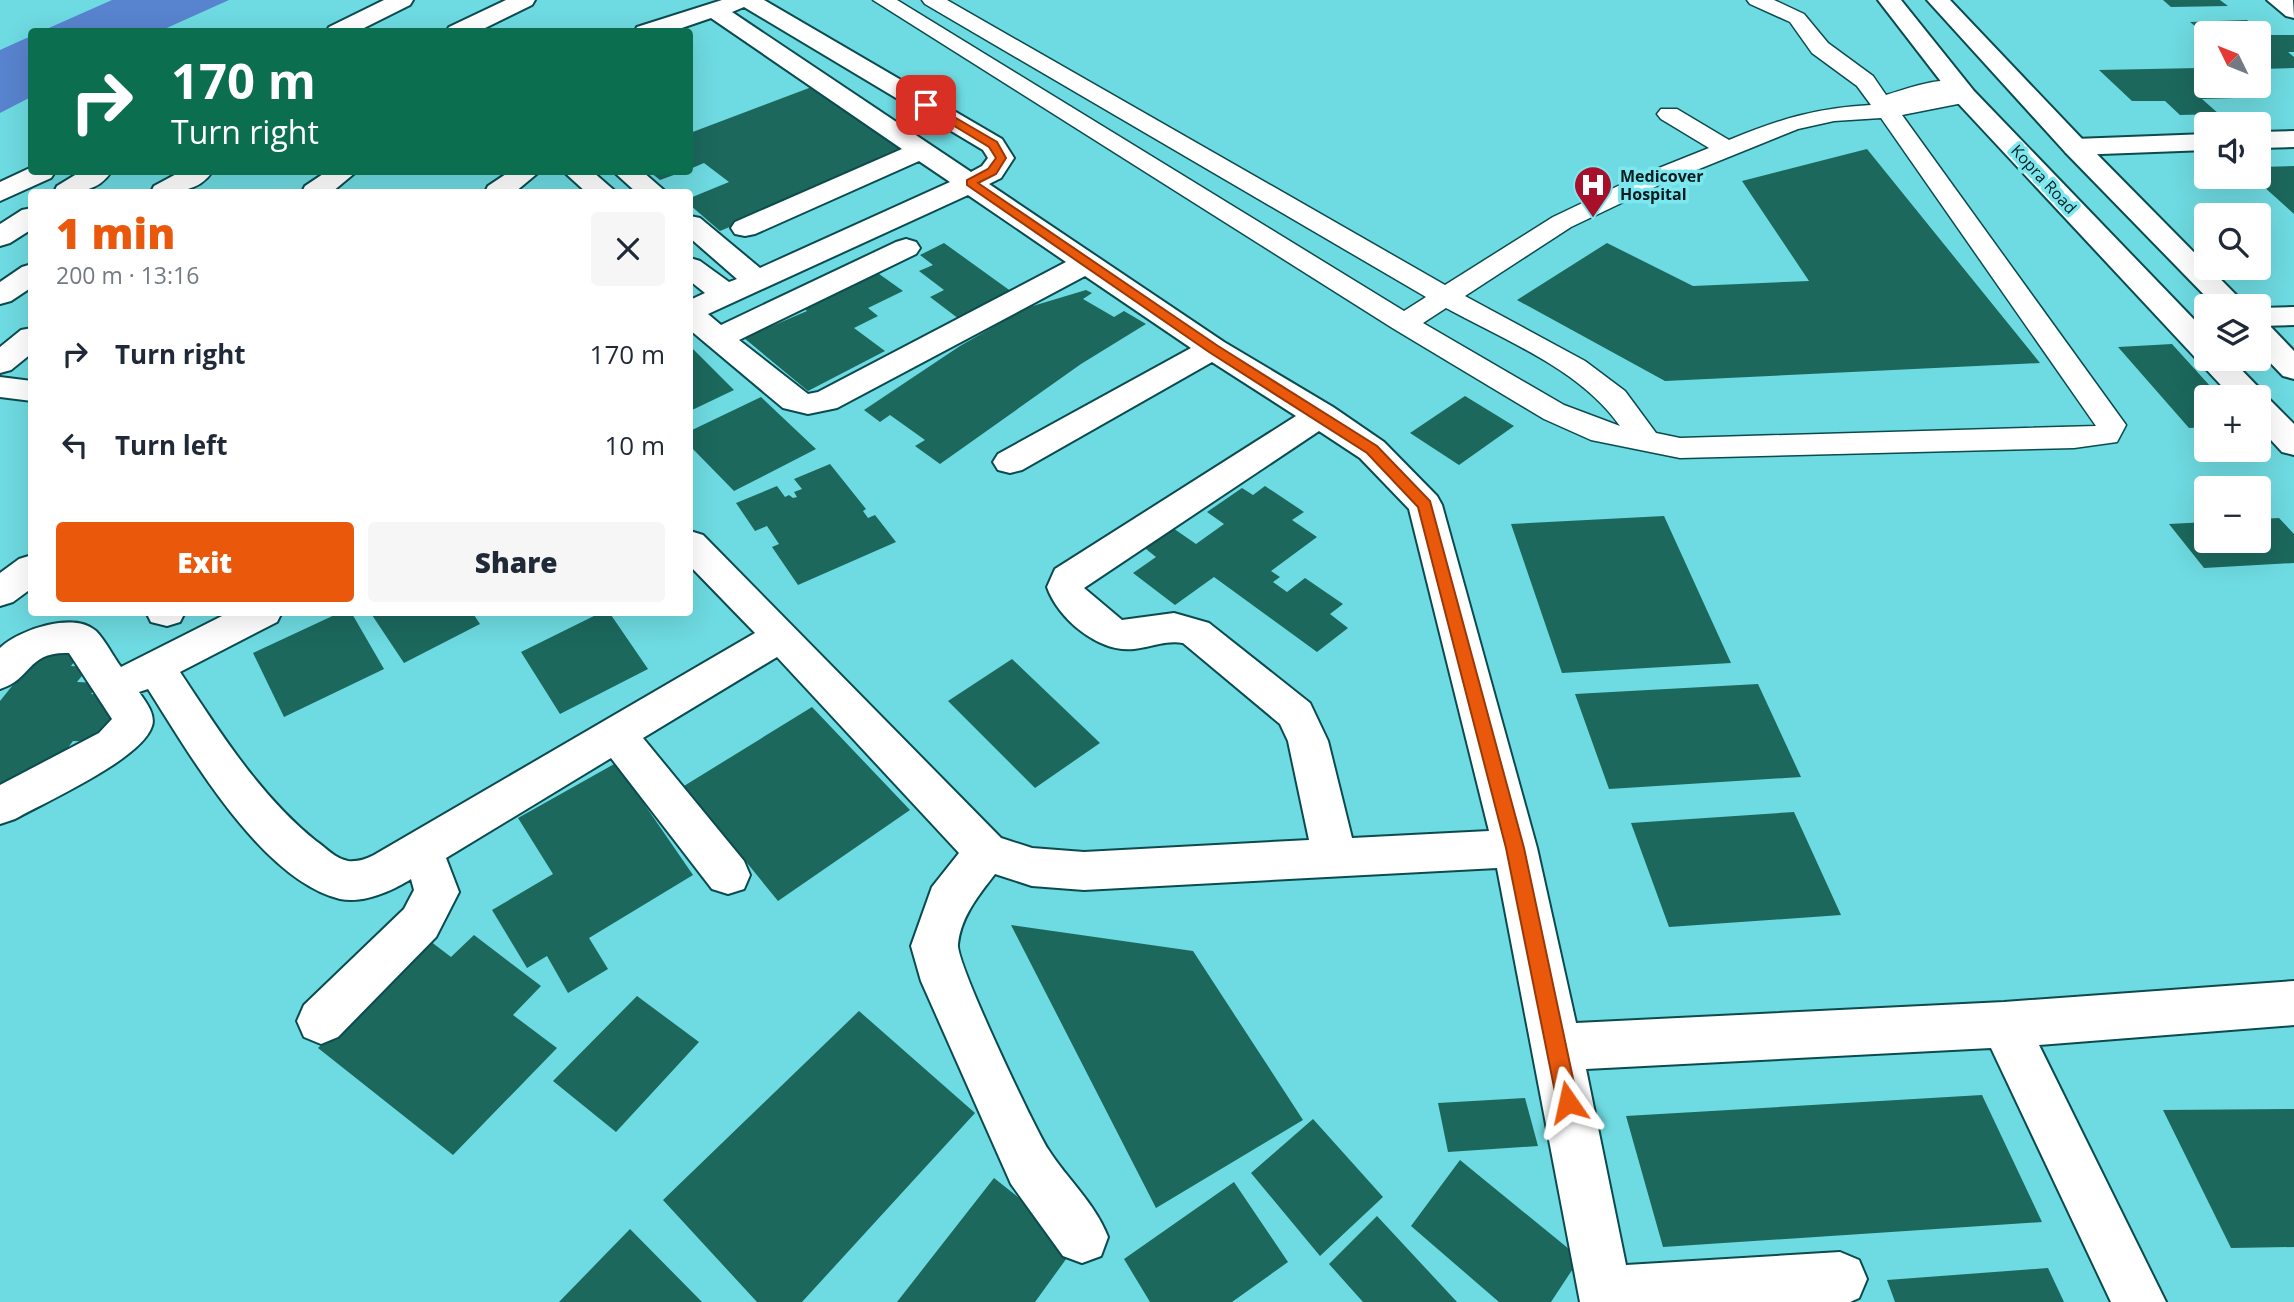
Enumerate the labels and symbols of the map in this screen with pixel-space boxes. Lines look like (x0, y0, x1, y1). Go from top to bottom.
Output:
north arrow (2194, 21, 2272, 98)
pin (896, 75, 956, 135)
street label: Kopra Road (2006, 140, 2082, 218)
hospital icon: Medicover Hospital (1572, 164, 1614, 219)
place label: Medicover Hospital (1620, 165, 1704, 205)
position arrow (1531, 1065, 1605, 1139)

